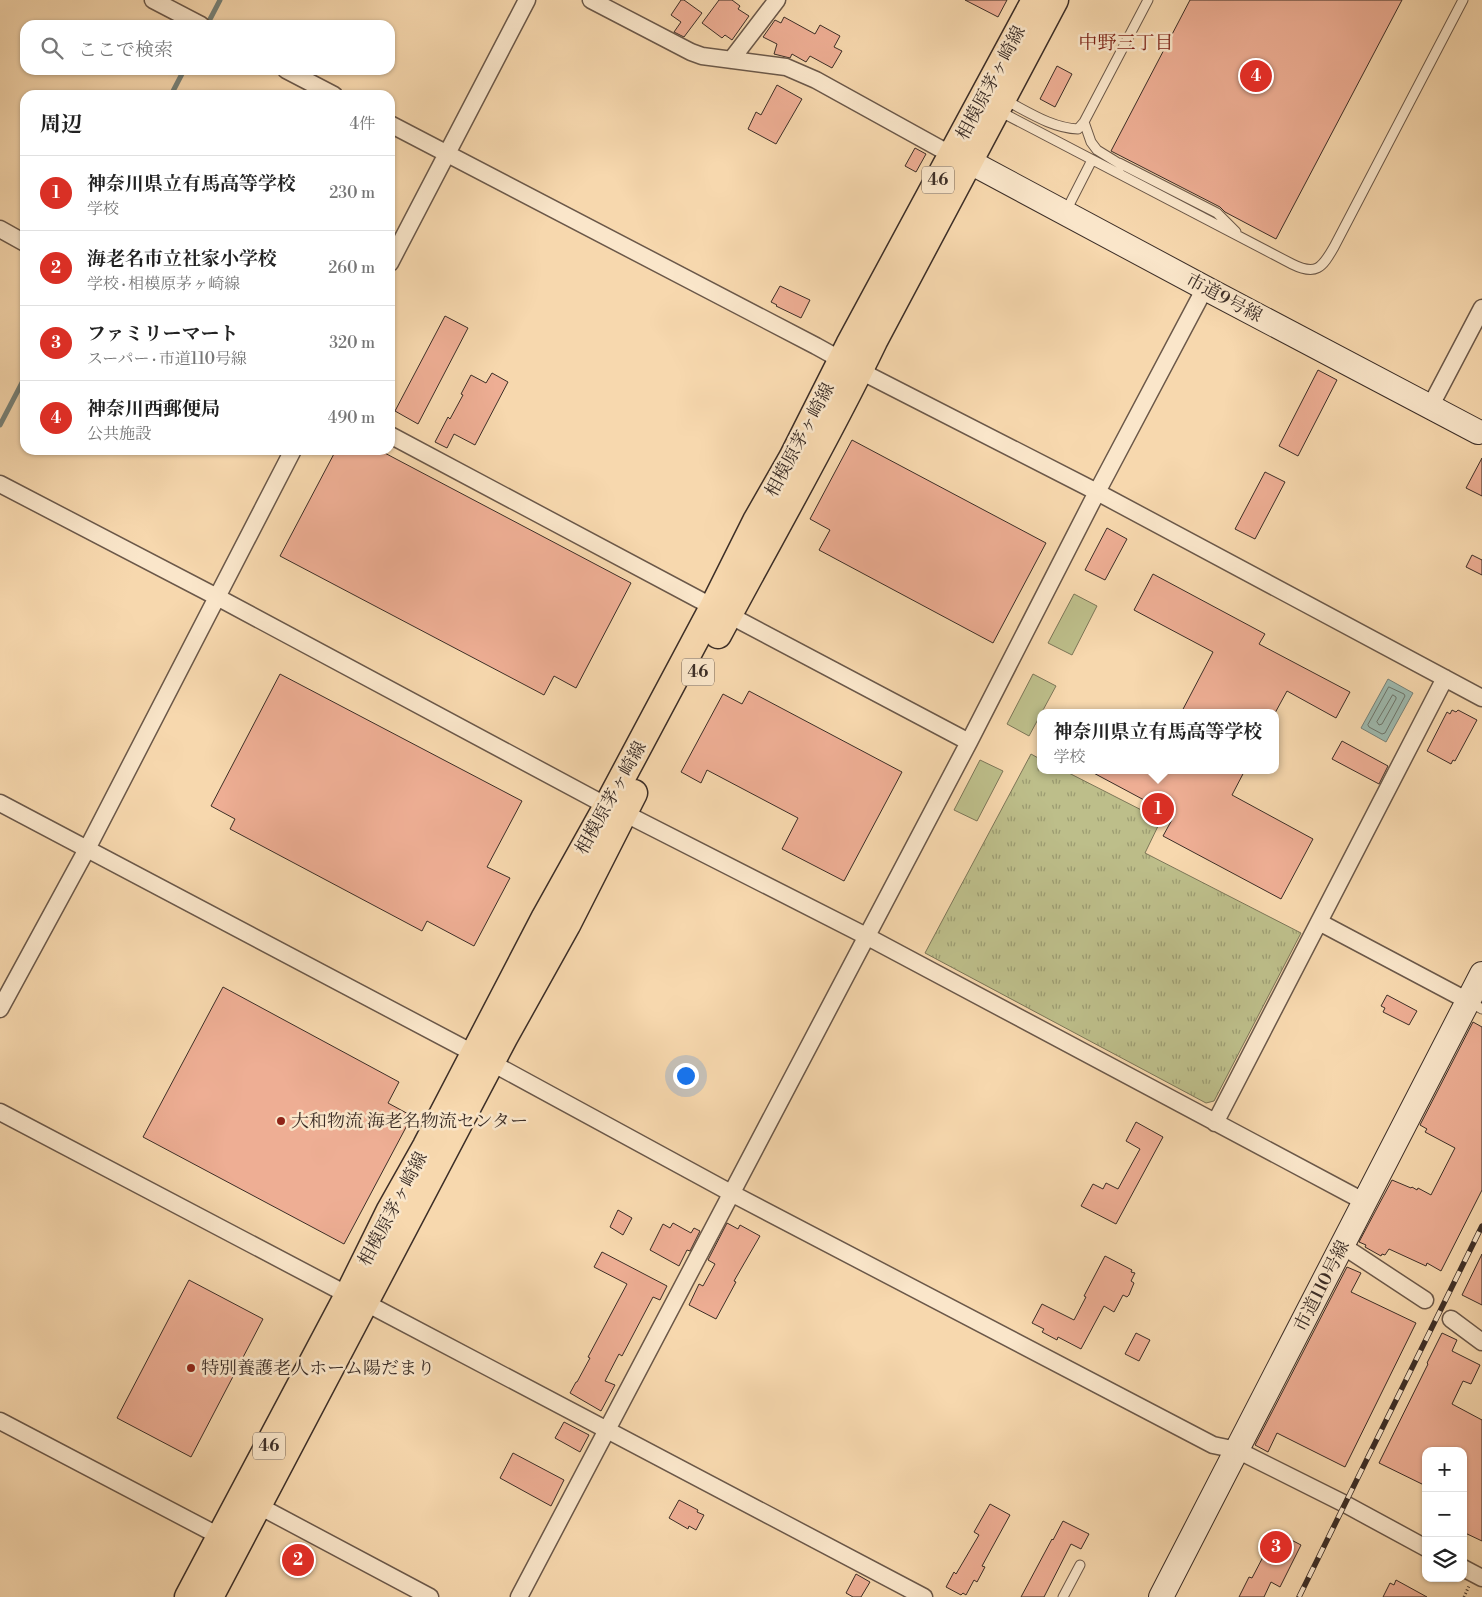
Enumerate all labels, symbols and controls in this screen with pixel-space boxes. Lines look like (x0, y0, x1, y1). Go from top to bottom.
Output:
search box (20, 20, 395, 75)
street label: 相模原茅ヶ崎線 (951, 22, 1031, 144)
district label: 中野三丁目 (1078, 31, 1174, 55)
icon: search (38, 34, 66, 62)
text: ここで検索 (78, 38, 173, 62)
pin: 4 (1240, 57, 1272, 95)
text: 周辺 (40, 112, 82, 138)
text: 4件 (349, 114, 375, 134)
road number: 46 (922, 166, 954, 194)
text: 神奈川県立有馬高等学校 (87, 172, 296, 196)
text: 1 (52, 183, 60, 203)
text: 230 m (329, 183, 375, 203)
text: 学校 (87, 199, 119, 219)
text: 海老名市立社家小学校 (87, 247, 277, 271)
text: 2 (51, 258, 61, 278)
text: 260 m (328, 258, 375, 278)
street label: 市道9号線 (1182, 268, 1266, 328)
text: 学校 · 相模原茅ヶ崎線 (87, 274, 240, 294)
text: ファミリーマート (87, 322, 239, 346)
text: 3 (51, 333, 61, 353)
text: 320 m (329, 333, 375, 353)
text: スーパー · 市道110号線 (87, 349, 247, 369)
street label: 相模原茅ヶ崎線 (760, 379, 840, 501)
text: 神奈川西郵便局 (87, 397, 220, 421)
text: 4 (51, 408, 61, 428)
text: 490 m (328, 408, 375, 428)
text: 公共施設 (87, 424, 151, 444)
road number: 46 (682, 659, 714, 686)
popup (1037, 709, 1279, 774)
text: 神奈川県立有馬高等学校 (1053, 720, 1263, 744)
street label: 相模原茅ヶ崎線 (570, 737, 652, 859)
text: 学校 (1053, 747, 1086, 767)
pin: 1 (1142, 790, 1174, 828)
your location (673, 1063, 699, 1089)
place label: 大和物流 海老名物流センター (291, 1110, 528, 1133)
marker: 大和物流 海老名物流センター (275, 1115, 287, 1127)
street label: 相模原茅ヶ崎線 (353, 1148, 433, 1270)
street label: 市道110号線 (1289, 1236, 1355, 1336)
place label: 特別養護老人ホーム陽だまり (201, 1357, 435, 1380)
marker: 特別養護老人ホーム陽だまり (185, 1362, 197, 1374)
road number: 46 (253, 1432, 285, 1460)
map controls (1422, 1447, 1467, 1582)
button: + (1422, 1447, 1467, 1492)
button: − (1422, 1492, 1467, 1537)
pin: 3 (1260, 1528, 1292, 1566)
button: layers (1422, 1537, 1467, 1582)
pin: 2 (282, 1541, 314, 1579)

